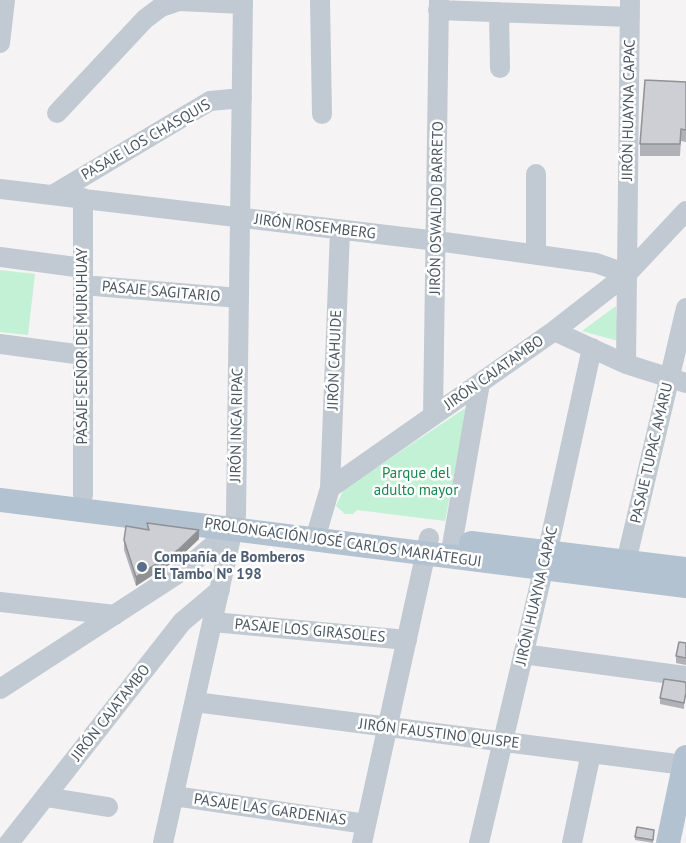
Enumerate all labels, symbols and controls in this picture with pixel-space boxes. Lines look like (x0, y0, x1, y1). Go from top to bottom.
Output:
street label: JIRÓN HUAYNA CAPAC (619, 39, 639, 181)
street label: PASAJE LOS CHASQUIS (78, 96, 214, 184)
street label: JIRÓN OSWALDO BARRETO (426, 121, 448, 295)
street label: JIRÓN ROSEMBERG (253, 211, 377, 243)
street label: PASAJE SEÑOR DE MURUHUAY (74, 248, 92, 444)
street label: PASAJE SAGITARIO (101, 278, 221, 306)
street label: JIRÓN CAHUIDE (324, 310, 346, 410)
street label: JIRÓN CAJATAMBO (441, 332, 547, 414)
street label: JIRÓN INCA RIPAC (227, 368, 247, 482)
street label: PASAJE TUPAC AMARU (627, 381, 677, 525)
park label: Parque del adulto mayor (374, 465, 458, 500)
street label: PROLONGACIÓN JOSÉ CARLOS MARIÁTEGUI (203, 515, 483, 571)
street label: JIRÓN HUAYNA CAPAC (512, 525, 562, 667)
place label: Compañía de Bomberos El Tambo Nº 198 (154, 549, 305, 584)
marker: Compañía de Bomberos El Tambo Nº 198 (135, 560, 149, 574)
street label: PASAJE LOS GIRASOLES (234, 615, 386, 647)
street label: JIRÓN CAJATAMBO (68, 661, 154, 765)
street label: JIRÓN FAUSTINO QUISPE (358, 715, 520, 753)
street label: PASAJE LAS GARDENIAS (193, 790, 347, 830)

